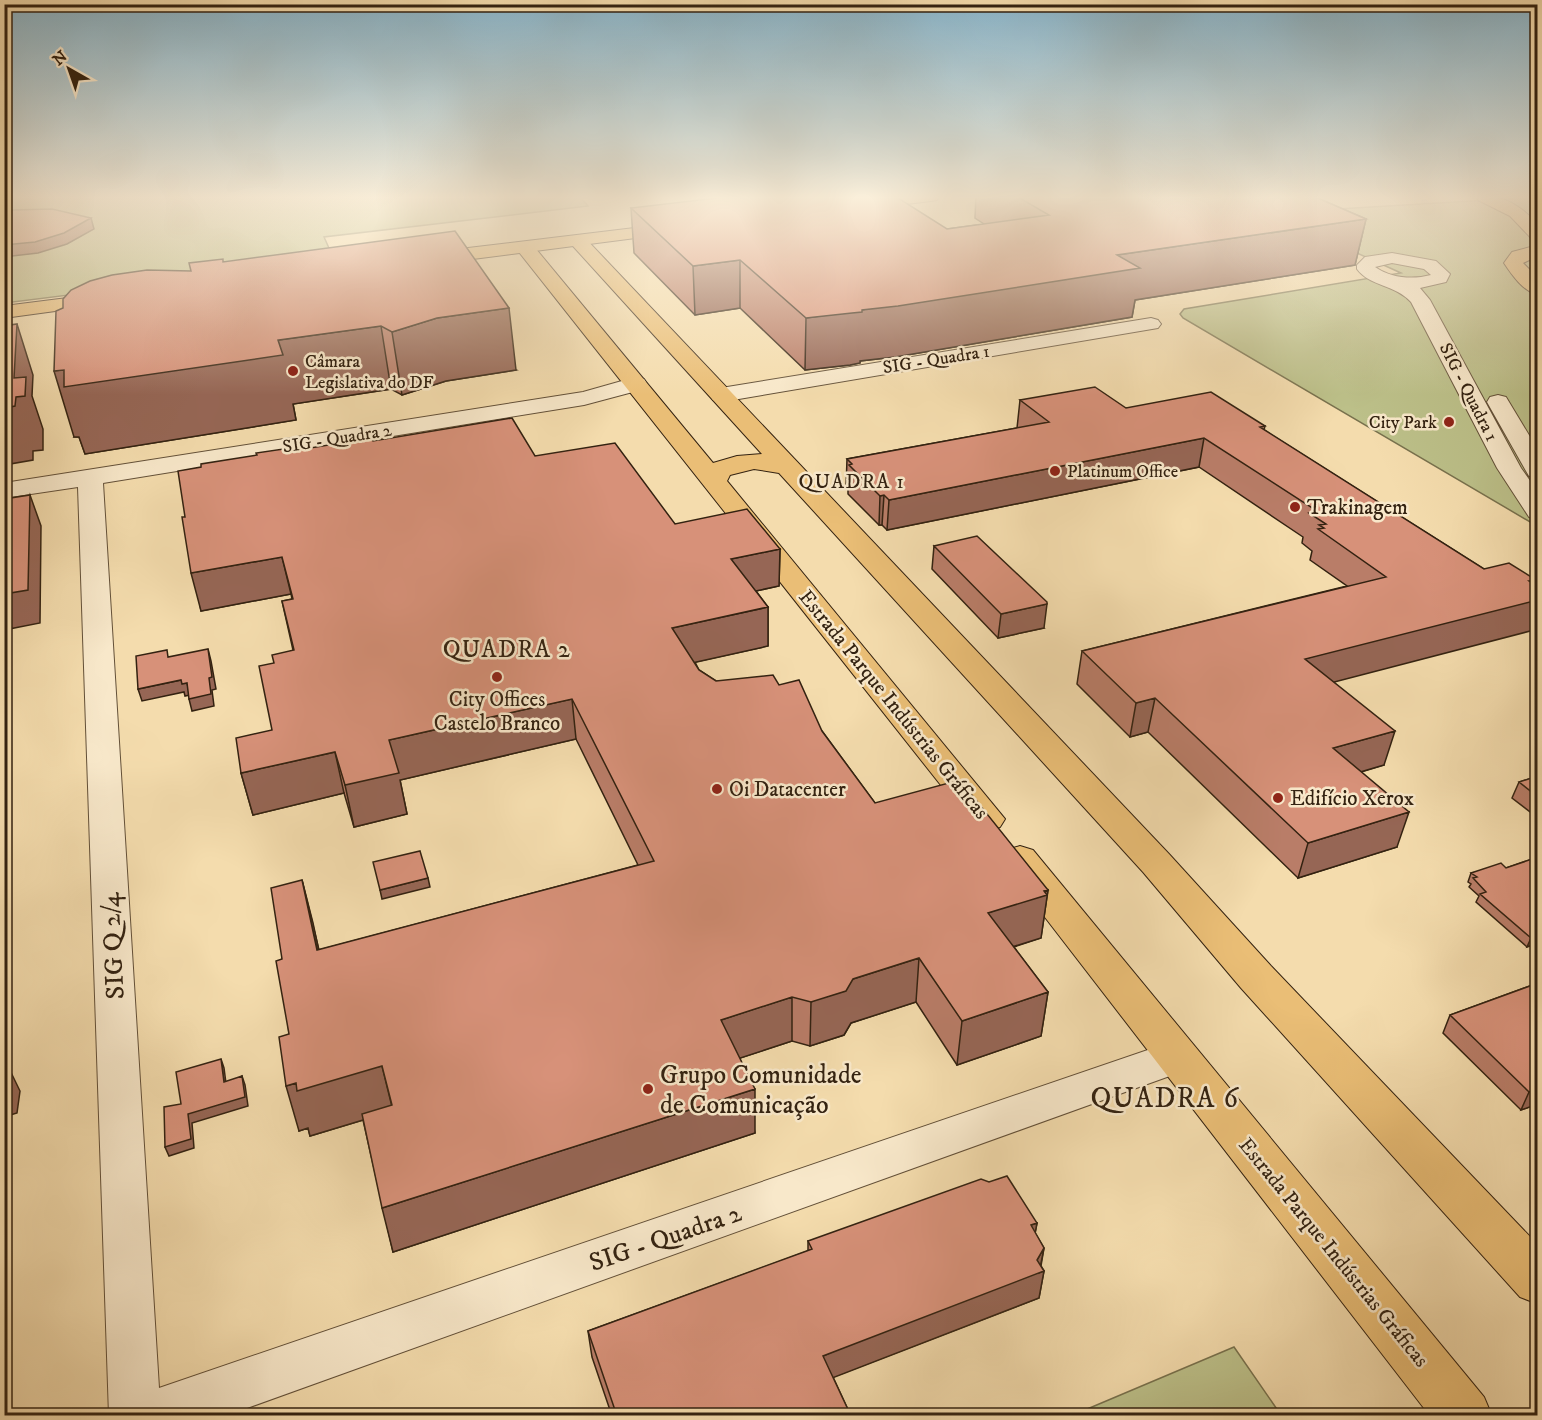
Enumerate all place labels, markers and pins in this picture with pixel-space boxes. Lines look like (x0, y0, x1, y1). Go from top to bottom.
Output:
place label: Câmara Legislativa do DF (305, 351, 434, 394)
marker: Câmara Legislativa do DF (286, 364, 300, 378)
place label: City Park (1369, 412, 1437, 434)
marker: City Park (1442, 415, 1456, 429)
place label: Platinum Office (1067, 461, 1178, 483)
marker: Platinum Office (1048, 464, 1062, 478)
place label: Trakinagem (1307, 495, 1408, 521)
marker: Trakinagem (1288, 500, 1302, 514)
marker: City Offices Castelo Branco (490, 670, 504, 684)
place label: City Offices Castelo Branco (434, 687, 560, 737)
place label: Oi Datacenter (729, 777, 846, 803)
marker: Oi Datacenter (710, 782, 724, 796)
place label: Edifício Xerox (1290, 786, 1414, 812)
marker: Edifício Xerox (1271, 791, 1285, 805)
place label: Grupo Comunidade de Comunicação (660, 1059, 862, 1122)
marker: Grupo Comunidade de Comunicação (641, 1082, 655, 1096)

